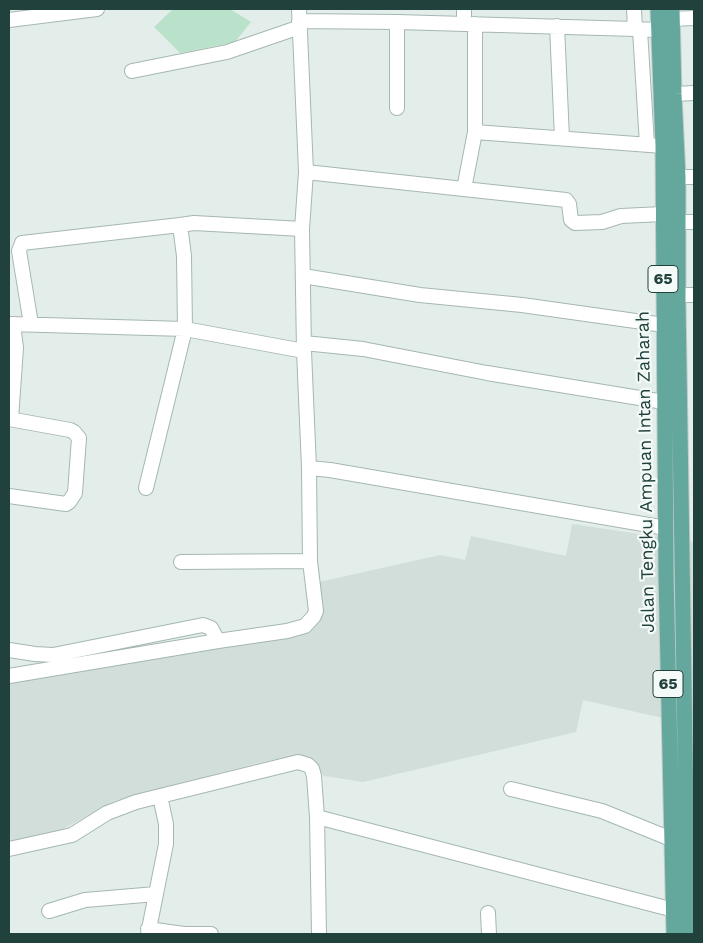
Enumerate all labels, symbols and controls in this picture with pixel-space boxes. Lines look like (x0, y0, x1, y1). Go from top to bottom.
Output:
road number: 65 (648, 266, 678, 292)
street label: Jalan Tengku Ampuan Intan Zaharah (632, 311, 660, 633)
road number: 65 (653, 671, 683, 698)

